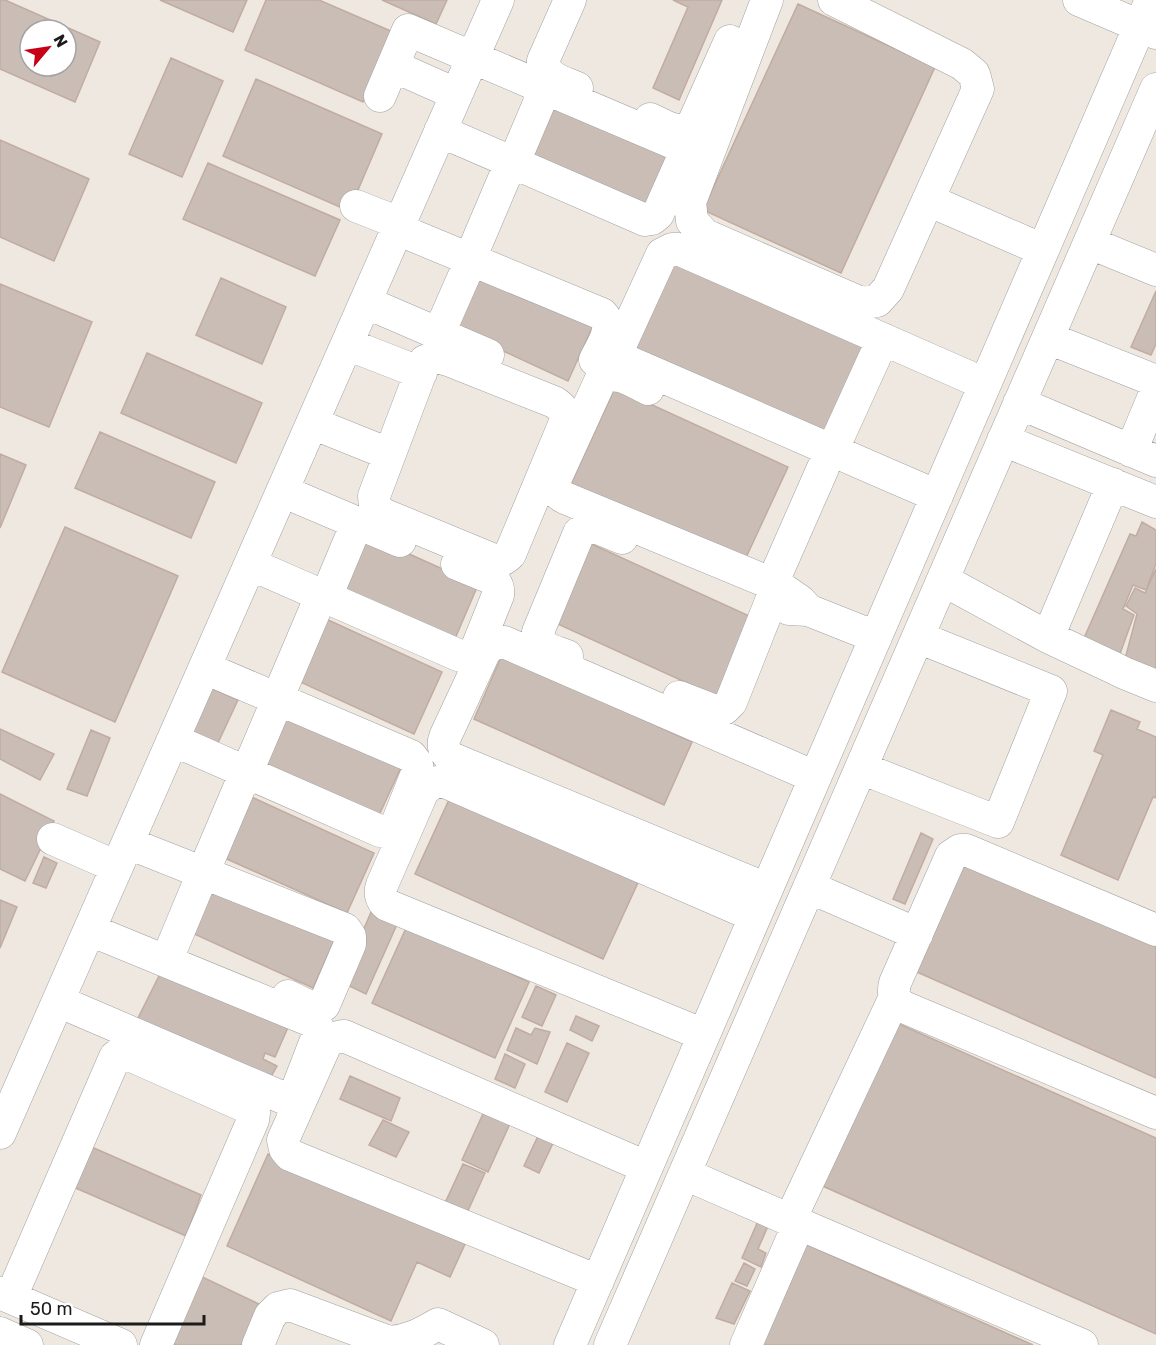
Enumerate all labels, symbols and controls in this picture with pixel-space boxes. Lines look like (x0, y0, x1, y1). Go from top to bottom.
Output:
north arrow (18, 18, 78, 78)
text: N (50, 31, 72, 51)
scale bar (21, 1288, 204, 1326)
text: 50 m (30, 1298, 73, 1320)

